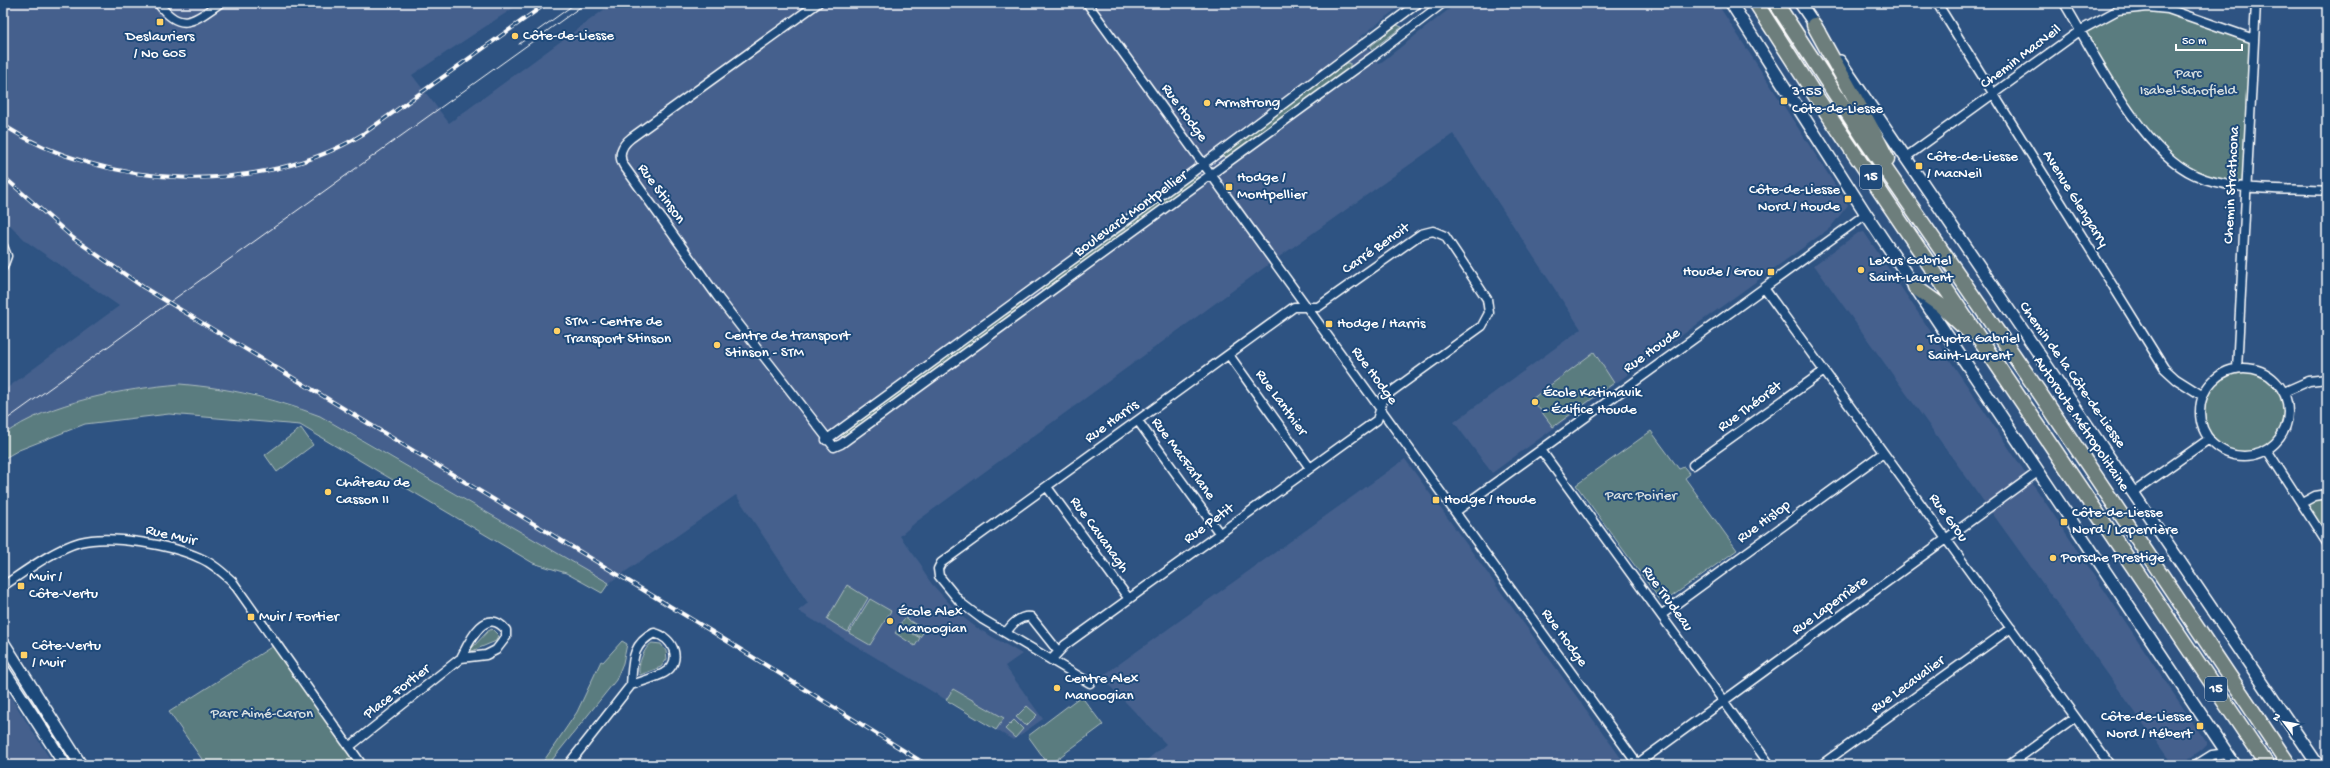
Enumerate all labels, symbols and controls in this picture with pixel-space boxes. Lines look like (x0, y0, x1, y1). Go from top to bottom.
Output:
marker: Deslauriers / No 605 (155, 17, 165, 27)
street label: Chemin MacNeil (1977, 21, 2065, 93)
scale bar (2176, 26, 2242, 52)
place label: Côte-de-Liesse (523, 27, 614, 45)
place label: Deslauriers / No 605 (125, 28, 195, 63)
marker: Côte-de-Liesse (510, 31, 520, 41)
text: 50 m (2182, 35, 2207, 49)
park label: Parc Isabel-Schofield (2140, 65, 2238, 100)
street label: Rue Hodge (1157, 80, 1211, 146)
place label: 3155 Côte-de-Liesse (1791, 83, 1883, 118)
place label: Armstrong (1215, 94, 1280, 112)
marker: 3155 Côte-de-Liesse (1779, 96, 1789, 106)
marker: Armstrong (1202, 98, 1212, 108)
street label: Chemin Strathcona (2220, 125, 2244, 244)
street label: Avenue Glengarry (2038, 147, 2112, 251)
place label: Côte-de-Liesse / MacNeil (1927, 148, 2018, 183)
street label: Rue Stinson (633, 160, 689, 228)
marker: Côte-de-Liesse / MacNeil (1914, 161, 1924, 171)
road number: 15 (1860, 165, 1882, 189)
street label: Boulevard Montpellier (1070, 166, 1193, 262)
place label: Hodge / Montpellier (1237, 169, 1308, 204)
place label: Côte-de-Liesse Nord / Houde (1749, 181, 1840, 216)
marker: Hodge / Montpellier (1224, 182, 1234, 192)
marker: Côte-de-Liesse Nord / Houde (1843, 194, 1853, 204)
street label: Carré Benoit (1339, 218, 1415, 279)
place label: Lexus Gabriel Saint-Laurent (1869, 252, 1955, 287)
place label: Houde / Grou (1683, 263, 1763, 281)
marker: Lexus Gabriel Saint-Laurent (1856, 265, 1866, 275)
marker: Houde / Grou (1766, 267, 1776, 277)
street label: Chemin de la Côte-de-Liesse (2015, 298, 2130, 452)
place label: STM - Centre de Transport Stinson (564, 313, 671, 348)
place label: Hodge / Harris (1337, 315, 1426, 333)
marker: Hodge / Harris (1324, 319, 1334, 329)
street label: Rue Houde (1620, 324, 1684, 378)
marker: STM - Centre de Transport Stinson (552, 326, 562, 336)
place label: Centre de transport Stinson - STM (725, 327, 852, 362)
place label: Toyota Gabriel Saint-Laurent (1927, 330, 2020, 365)
marker: Centre de transport Stinson - STM (712, 340, 722, 350)
street label: Rue Hodge (1347, 343, 1401, 409)
marker: Toyota Gabriel Saint-Laurent (1915, 343, 1925, 353)
street label: Autoroute Métropolitaine (2029, 353, 2133, 495)
street label: Rue Lanthier (1251, 366, 1312, 441)
street label: Rue Théorêt (1714, 377, 1787, 436)
place label: École Katimavik - Édifice Houde (1543, 384, 1643, 419)
street label: Rue Harris (1081, 396, 1143, 448)
marker: École Katimavik - Édifice Houde (1530, 397, 1540, 407)
street label: Rue MacFarlane (1147, 414, 1219, 504)
place label: Château de Casson II (336, 474, 410, 509)
marker: Château de Casson II (323, 487, 333, 497)
park label: Parc Poirier (1604, 487, 1678, 505)
street label: Rue Grou (1924, 490, 1972, 546)
place label: Hodge / Houde (1444, 491, 1536, 509)
street label: Rue Cavanagh (1065, 493, 1133, 577)
marker: Hodge / Houde (1431, 495, 1441, 505)
street label: Rue Hislop (1734, 496, 1795, 548)
street label: Rue Petit (1180, 499, 1239, 548)
place label: Côte-de-Liesse Nord / Laperrière (2072, 504, 2178, 539)
marker: Côte-de-Liesse Nord / Laperrière (2059, 517, 2069, 527)
street label: Rue Muir (144, 521, 200, 551)
place label: Porsche Prestige (2060, 549, 2165, 567)
marker: Porsche Prestige (2048, 553, 2058, 563)
street label: Rue Trudeau (1637, 563, 1697, 635)
place label: Muir / Côte-Vertu (29, 568, 98, 603)
street label: Rue Laperrière (1788, 572, 1872, 640)
marker: Muir / Côte-Vertu (16, 581, 26, 591)
place label: École Alex Manoogian (898, 603, 967, 638)
street label: Rue Hodge (1537, 605, 1591, 671)
place label: Muir / Fortier (259, 608, 341, 626)
marker: Muir / Fortier (246, 612, 256, 622)
marker: École Alex Manoogian (885, 616, 895, 626)
place label: Côte-Vertu / Muir (32, 637, 101, 672)
marker: Côte-Vertu / Muir (19, 650, 29, 660)
street label: Rue Lecavalier (1867, 651, 1950, 718)
street label: Place Fortier (359, 659, 435, 724)
place label: Centre Alex Manoogian (1065, 670, 1139, 705)
road number: 15 (2205, 677, 2227, 701)
marker: Centre Alex Manoogian (1052, 683, 1062, 693)
north arrow (2264, 702, 2304, 742)
park label: Parc Aimé-Caron (210, 705, 313, 723)
place label: Côte-de-Liesse Nord / Hébert (2101, 708, 2194, 743)
text: N (2270, 712, 2284, 724)
marker: Côte-de-Liesse Nord / Hébert (2195, 721, 2205, 731)

